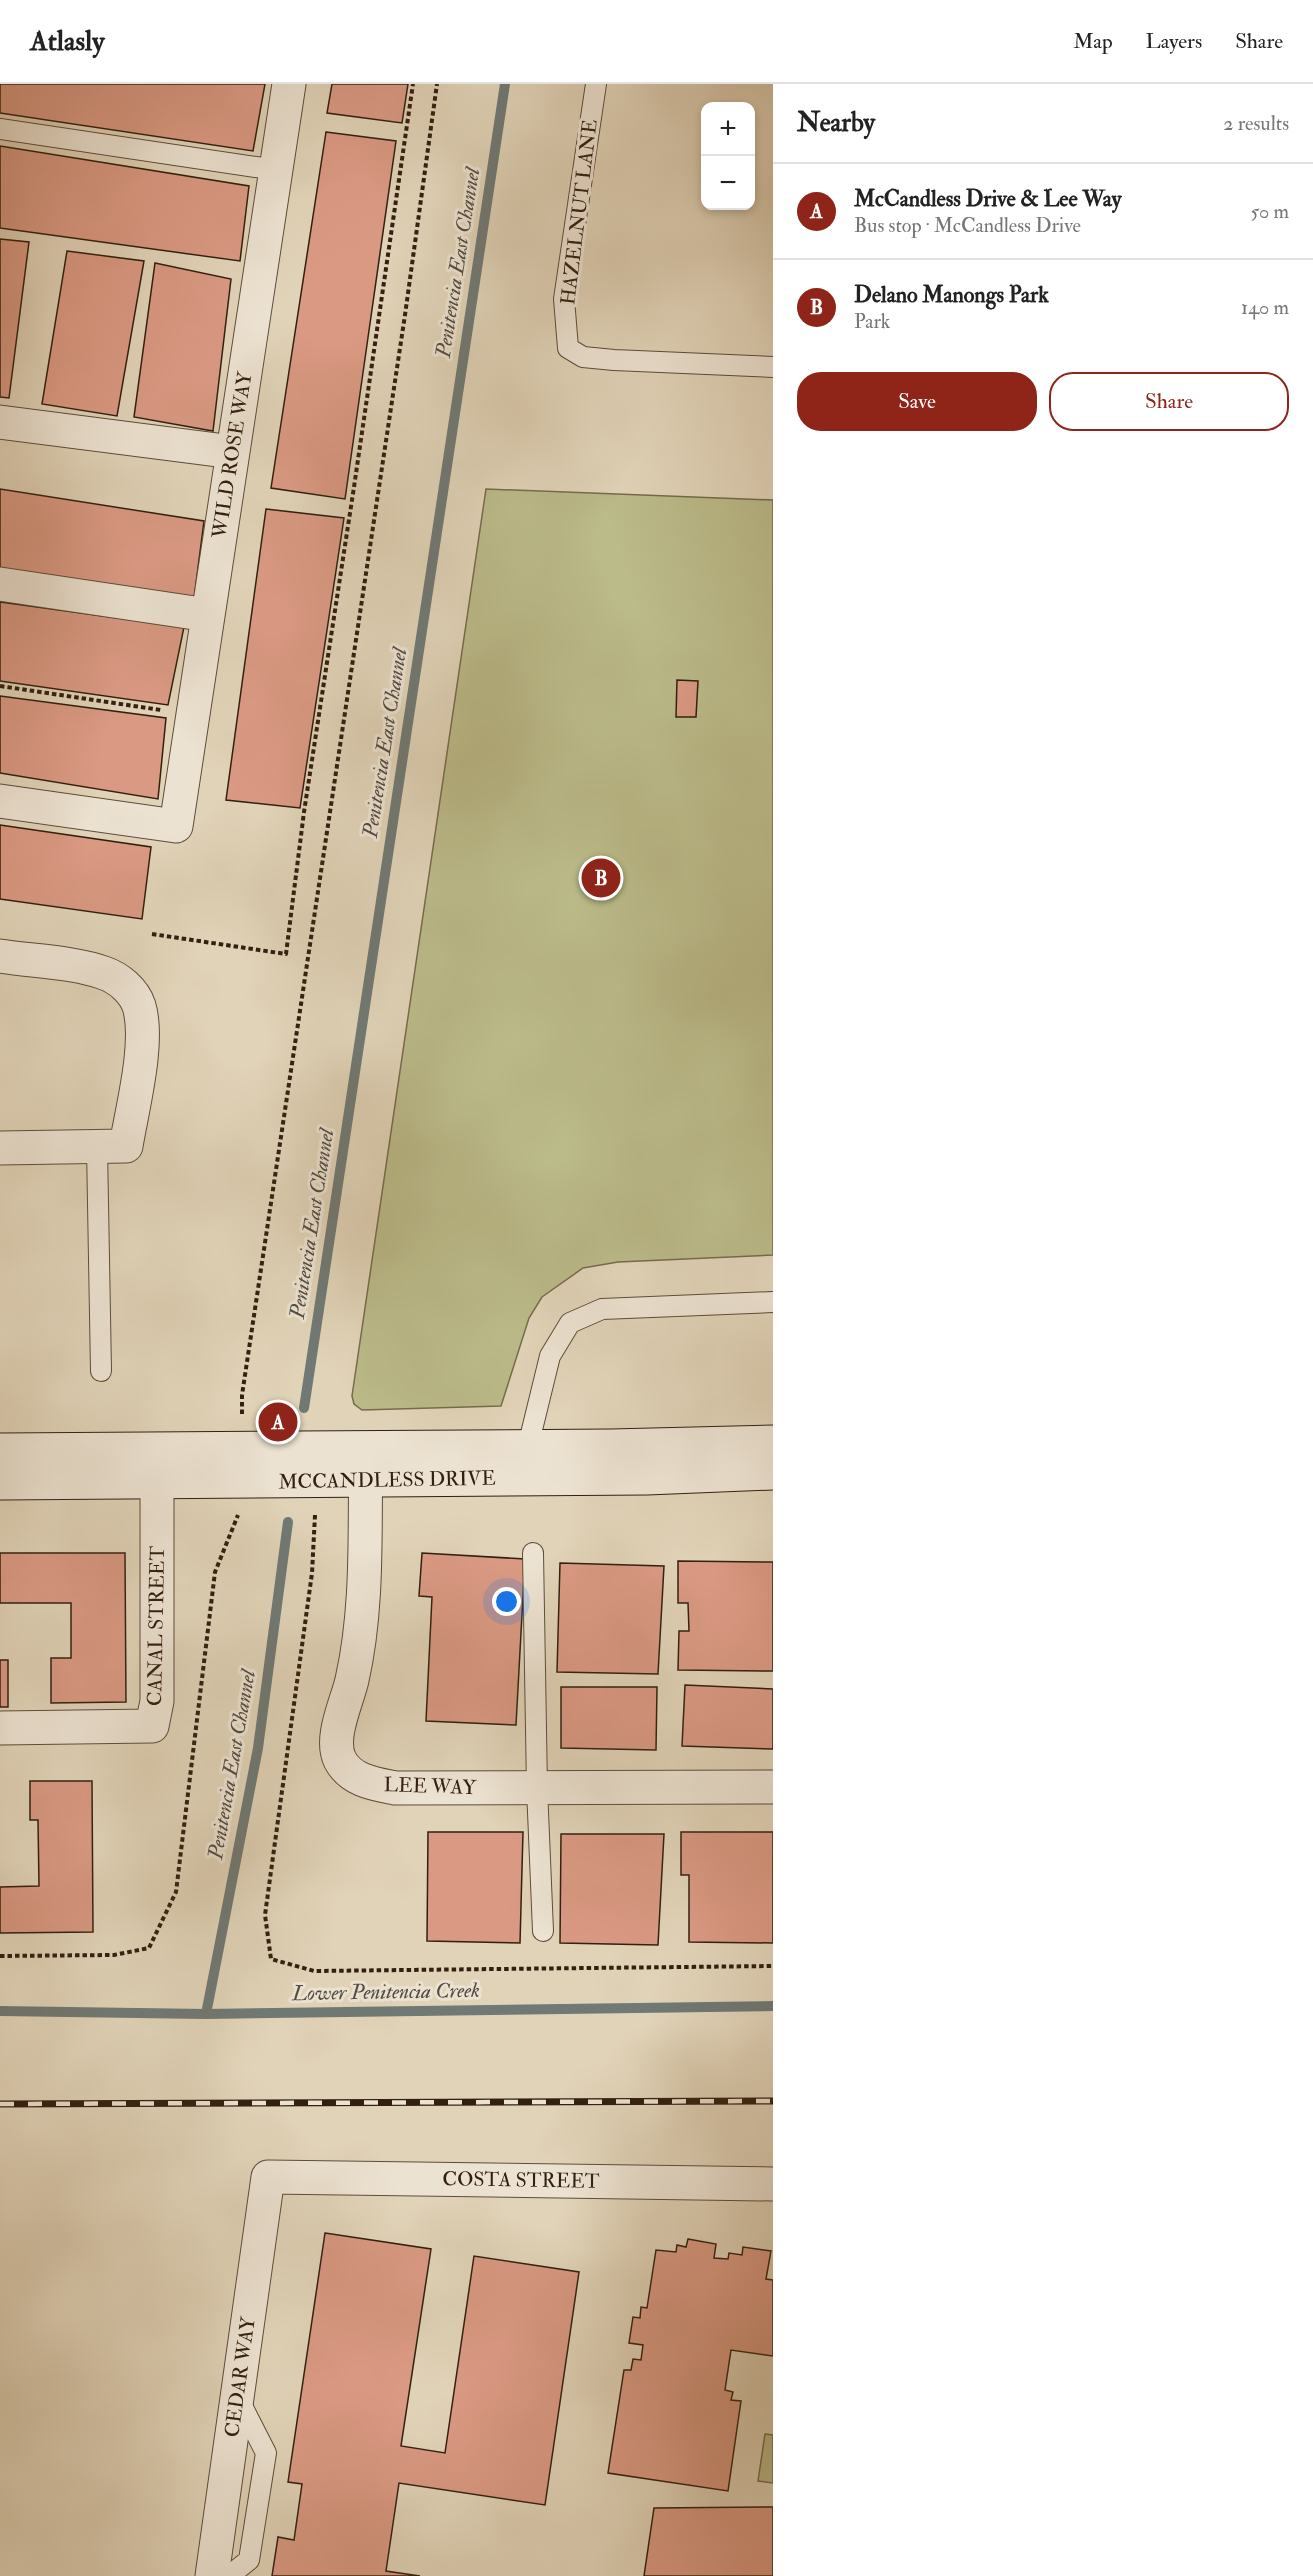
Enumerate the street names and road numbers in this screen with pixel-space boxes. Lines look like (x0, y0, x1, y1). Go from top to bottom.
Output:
street label: HAZELNUT LANE (555, 118, 603, 306)
street label: WILD ROSE WAY (206, 369, 258, 541)
street label: MCCANDLESS DRIVE (278, 1466, 496, 1494)
street label: CANAL STREET (142, 1546, 170, 1706)
street label: LEE WAY (383, 1772, 478, 1800)
street label: COSTA STREET (442, 2166, 600, 2194)
street label: CEDAR WAY (219, 2314, 261, 2439)

